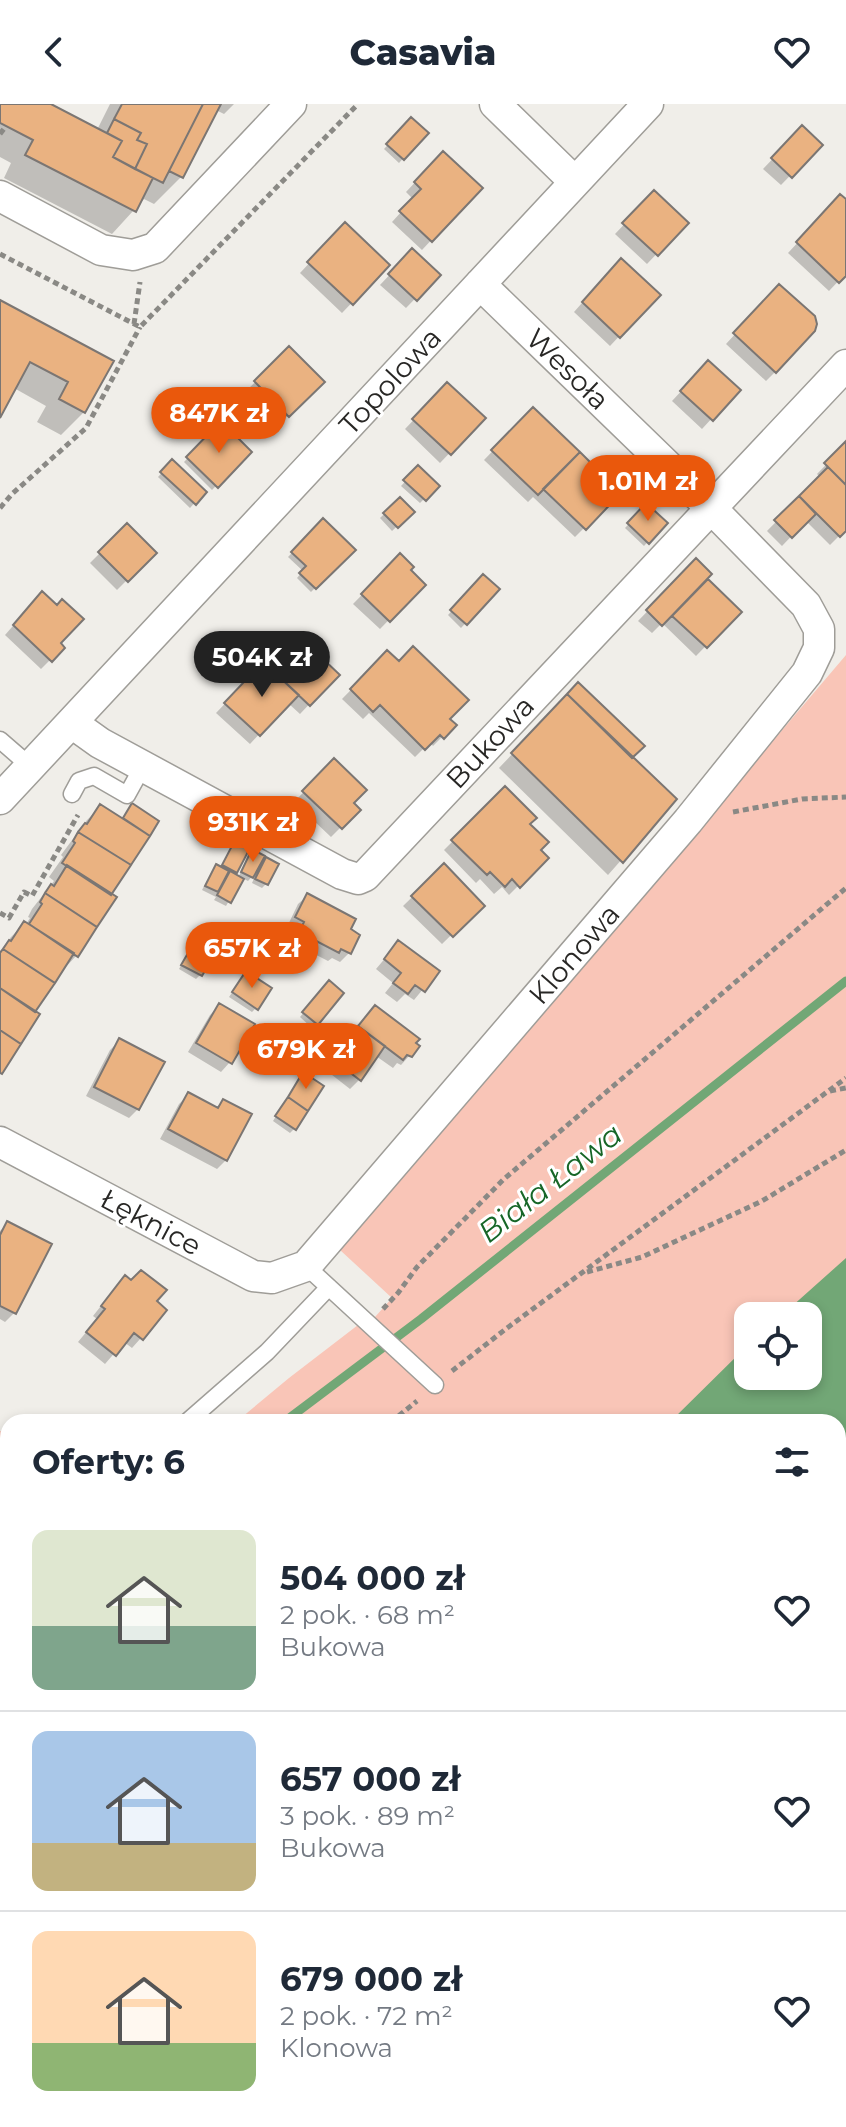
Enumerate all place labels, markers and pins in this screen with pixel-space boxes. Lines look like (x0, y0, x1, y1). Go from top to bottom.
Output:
pin: 847K zł (145, 387, 293, 455)
pin: 1.01M zł (565, 455, 731, 523)
pin: 504K zł (188, 631, 336, 699)
pin: 931K zł (179, 796, 327, 864)
pin: 657K zł (178, 922, 326, 990)
pin: 679K zł (232, 1023, 380, 1091)

